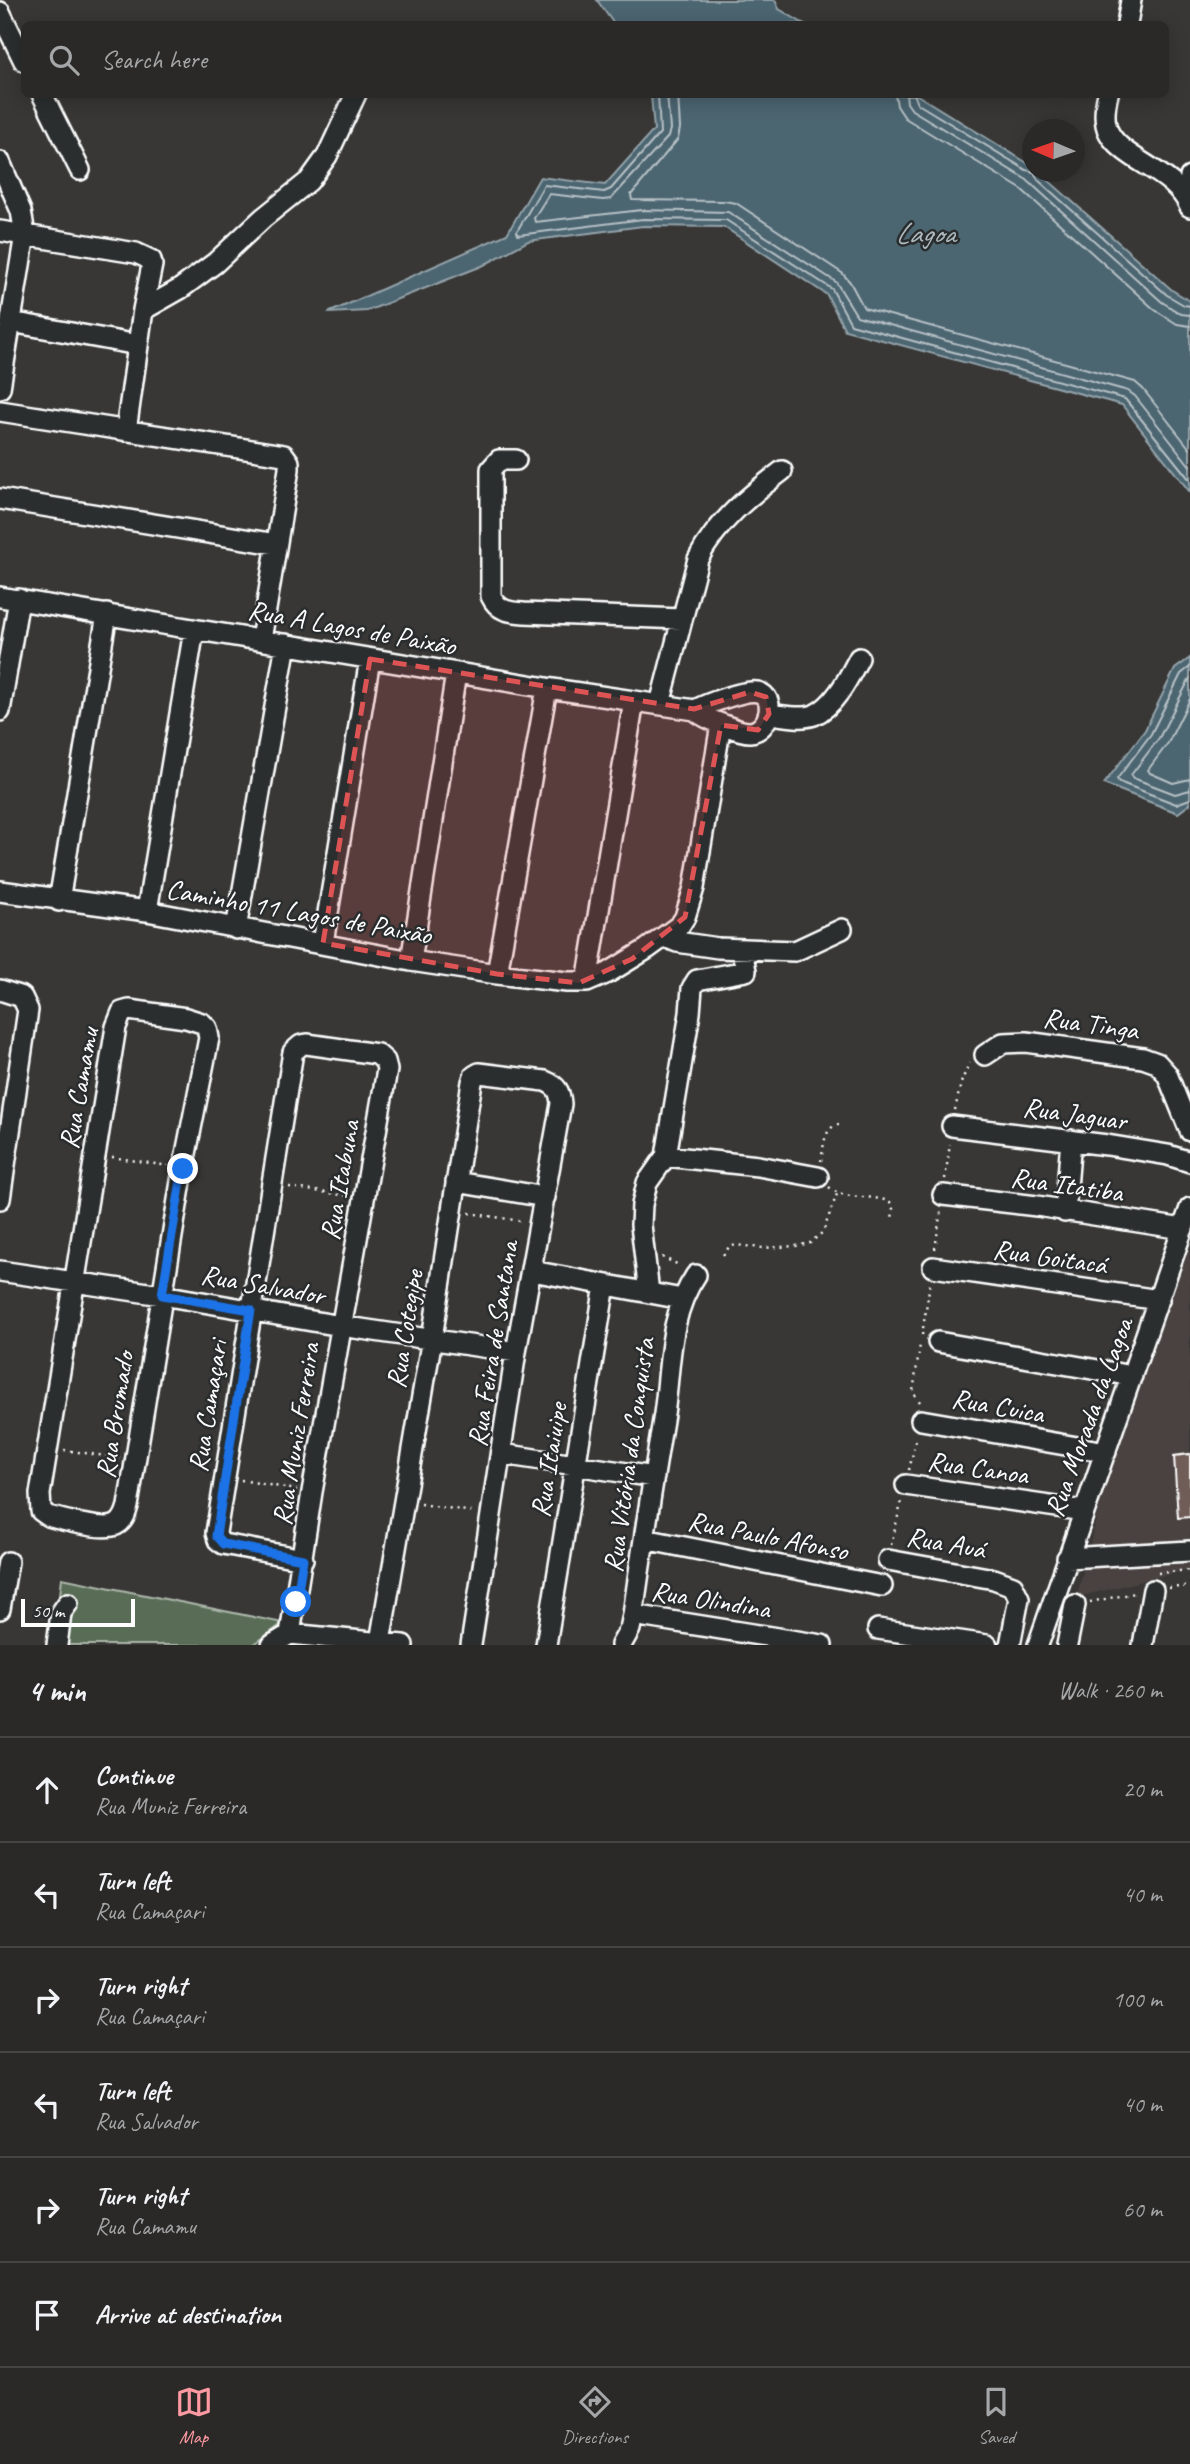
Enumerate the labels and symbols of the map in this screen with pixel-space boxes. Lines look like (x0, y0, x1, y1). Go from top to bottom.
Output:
north arrow (1022, 119, 1085, 182)
water label: Lagoa (895, 214, 958, 252)
street label: Rua A Lagos de Paixão (245, 592, 461, 663)
street label: Caminho 11 Lagos de Paixão (164, 871, 436, 952)
street label: Rua Tinga (1041, 1000, 1142, 1048)
street label: Rua Camamu (51, 1023, 107, 1152)
street label: Rua Jaguar (1021, 1089, 1131, 1138)
street label: Rua Itabuna (312, 1116, 368, 1243)
route end (167, 1153, 198, 1184)
street label: Rua Itatiba (1009, 1159, 1127, 1210)
street label: Rua Goitacá (991, 1231, 1112, 1282)
street label: Rua Feira de Santana (459, 1236, 526, 1449)
street label: Rua Salvador (198, 1256, 330, 1313)
street label: Rua Cotegipe (378, 1266, 431, 1391)
street label: Rua Morada da Lagoa (1036, 1311, 1141, 1521)
street label: Rua Camaçari (180, 1334, 236, 1474)
street label: Rua Vitória da Conquista (595, 1334, 663, 1575)
street label: Rua Muniz Ferreira (264, 1339, 327, 1528)
street label: Rua Brumado (87, 1346, 142, 1481)
street label: Rua Cuica (949, 1380, 1048, 1431)
street label: Rua Itaiuipe (522, 1399, 575, 1520)
street label: Rua Canoa (925, 1443, 1032, 1492)
street label: Rua Paulo Afonso (685, 1503, 853, 1569)
street label: Rua Auá (904, 1518, 991, 1567)
street label: Rua Olindina (649, 1573, 774, 1626)
route start (280, 1586, 311, 1617)
scale bar (21, 1596, 135, 1628)

